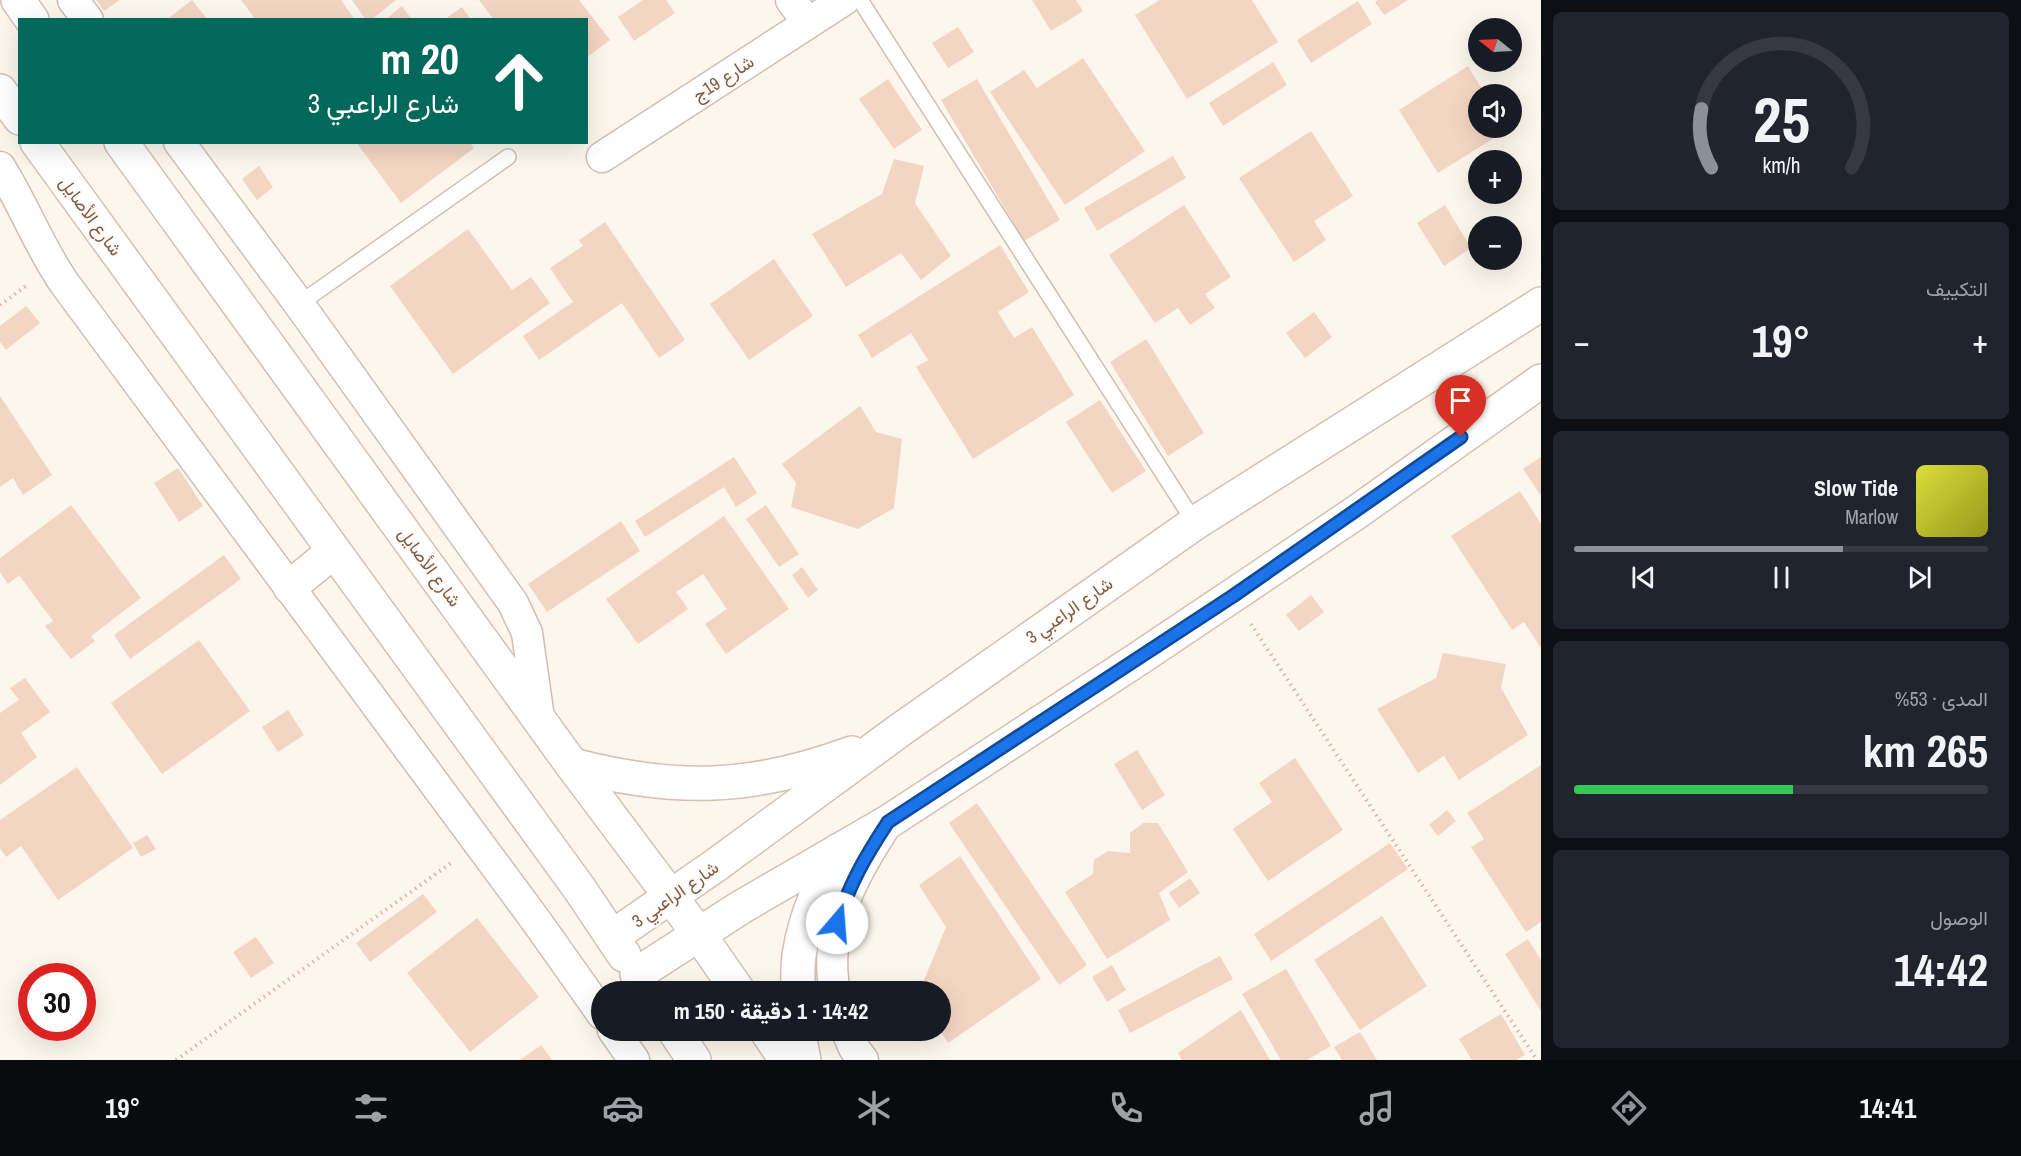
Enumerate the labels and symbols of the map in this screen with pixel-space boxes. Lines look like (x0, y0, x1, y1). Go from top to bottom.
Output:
north arrow (1468, 18, 1522, 72)
street label: شارع 19ج (687, 49, 759, 107)
street label: شارع الأصايل (54, 171, 128, 261)
pin (1435, 375, 1486, 437)
street label: شارع الأصايل (393, 522, 467, 612)
street label: شارع الراعبي 3 (1021, 571, 1119, 652)
street label: شارع الراعبي 3 (627, 855, 725, 936)
position arrow (805, 891, 869, 955)
speed limit sign: 30 (18, 963, 96, 1041)

